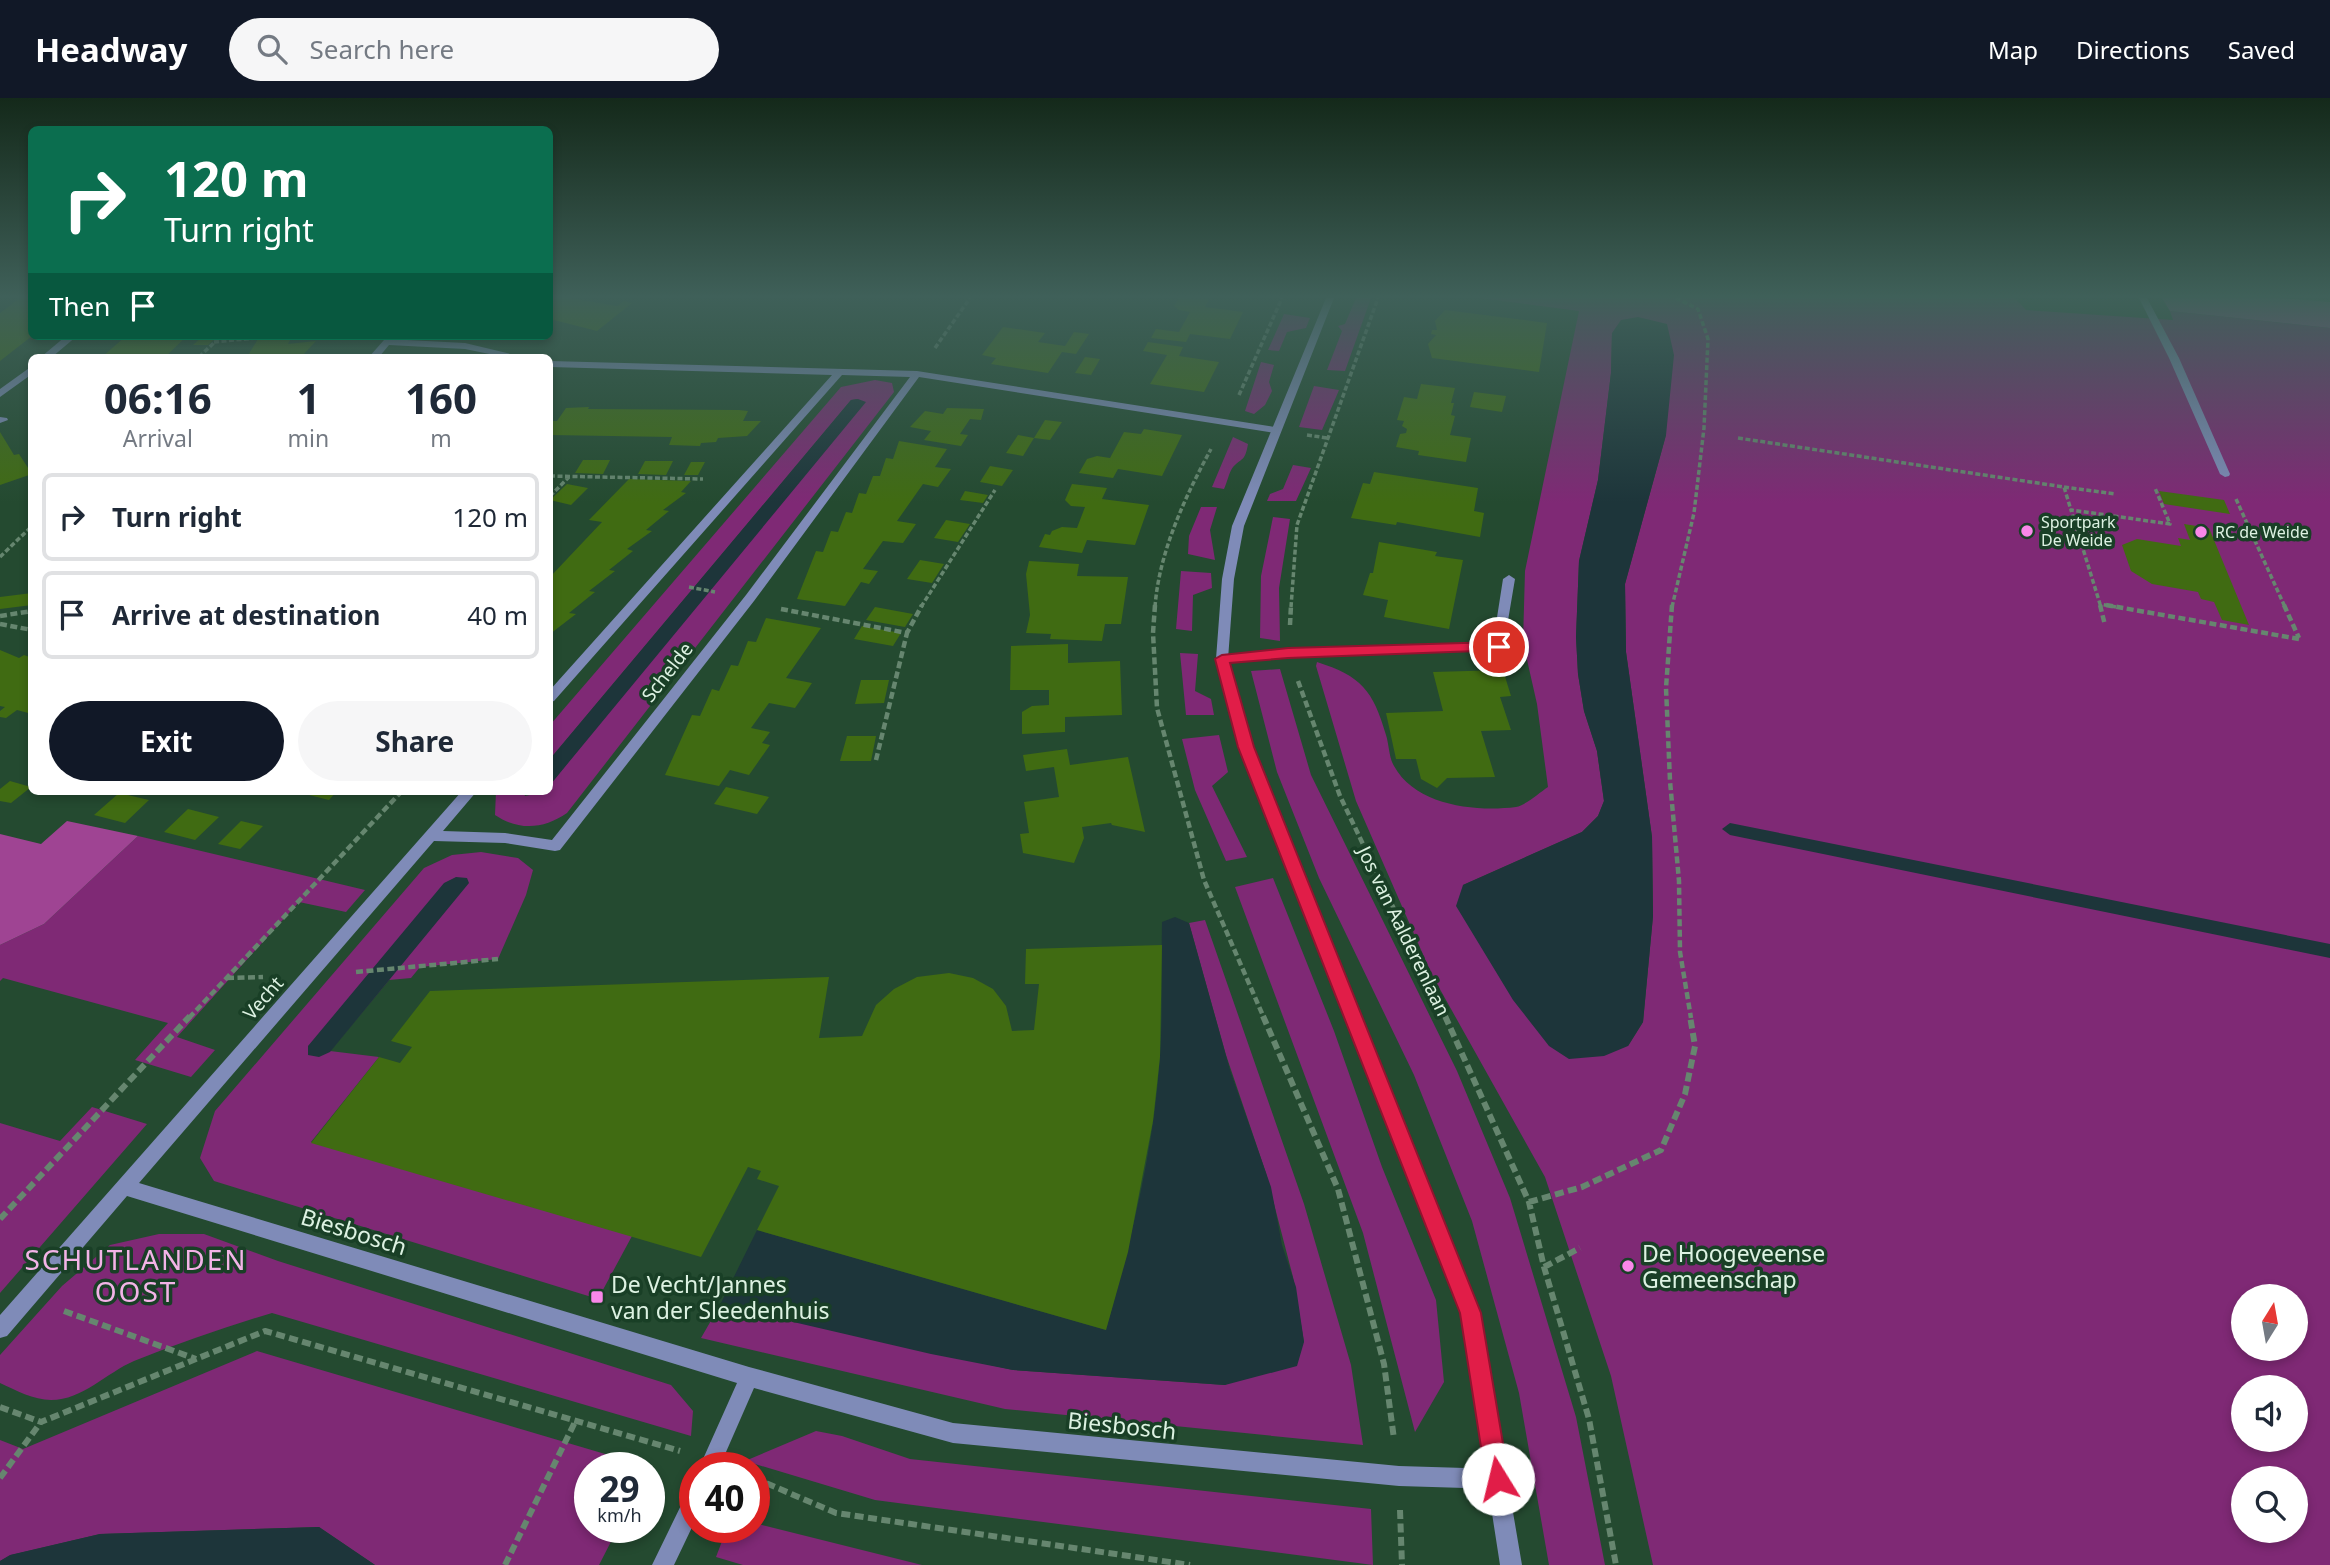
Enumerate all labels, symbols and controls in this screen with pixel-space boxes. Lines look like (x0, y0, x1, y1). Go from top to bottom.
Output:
search box (229, 18, 719, 81)
text: Headway (35, 27, 187, 72)
icon: search (253, 30, 291, 68)
text: Search here (309, 31, 454, 67)
text: Map (1988, 33, 2038, 66)
text: Directions (2076, 33, 2190, 66)
text: Saved (2228, 33, 2295, 66)
text: 120 m (164, 145, 309, 211)
icon: right (49, 154, 140, 245)
text: Turn right (164, 208, 314, 251)
icon: arrive (124, 287, 162, 325)
text: Then (49, 288, 110, 324)
text: 06:16 (104, 369, 212, 426)
text: 1 (296, 369, 320, 426)
text: 160 (405, 369, 477, 426)
text: Arrival (123, 422, 193, 454)
text: min (288, 422, 329, 454)
text: m (430, 422, 452, 454)
icon: right (53, 498, 91, 536)
text: Turn right (112, 499, 242, 535)
text: 120 m (452, 499, 528, 535)
place label: Sportpark De Weide (2041, 511, 2116, 551)
place label: RC de Weide (2215, 521, 2309, 543)
marker: Sportpark De Weide (2019, 523, 2035, 539)
marker: RC de Weide (2193, 524, 2209, 540)
icon: arrive (53, 596, 91, 634)
text: Arrive at destination (112, 597, 381, 633)
text: 40 m (467, 597, 528, 633)
pin (1469, 617, 1529, 677)
icon: arrive (1480, 628, 1518, 666)
street label: Schelde (635, 637, 699, 707)
button: Exit (49, 701, 284, 781)
button: Share (298, 701, 532, 781)
street label: Jos van Aalderenlaan (1351, 840, 1456, 1020)
street label: Vecht (237, 971, 289, 1025)
street label: Biesbosch (297, 1200, 411, 1262)
place label: De Hoogeveense Gemeenschap (1642, 1237, 1825, 1295)
district label: SCHUTLANDEN OOST (25, 1240, 248, 1310)
marker: De Hoogeveense Gemeenschap (1620, 1258, 1636, 1274)
place label: De Vecht/Jannes van der Sleedenhuis (611, 1268, 830, 1326)
north arrow (2231, 1284, 2308, 1362)
map controls (2231, 1284, 2308, 1543)
marker: De Vecht/Jannes van der Sleedenhuis (589, 1289, 605, 1305)
button: sound (2231, 1375, 2308, 1452)
street label: Biesbosch (1066, 1403, 1178, 1447)
position arrow (1461, 1442, 1535, 1516)
speed limit sign: 40 (679, 1452, 770, 1543)
text: 29 (599, 1465, 640, 1512)
button: search (2231, 1466, 2308, 1543)
text: km/h (597, 1503, 642, 1527)

